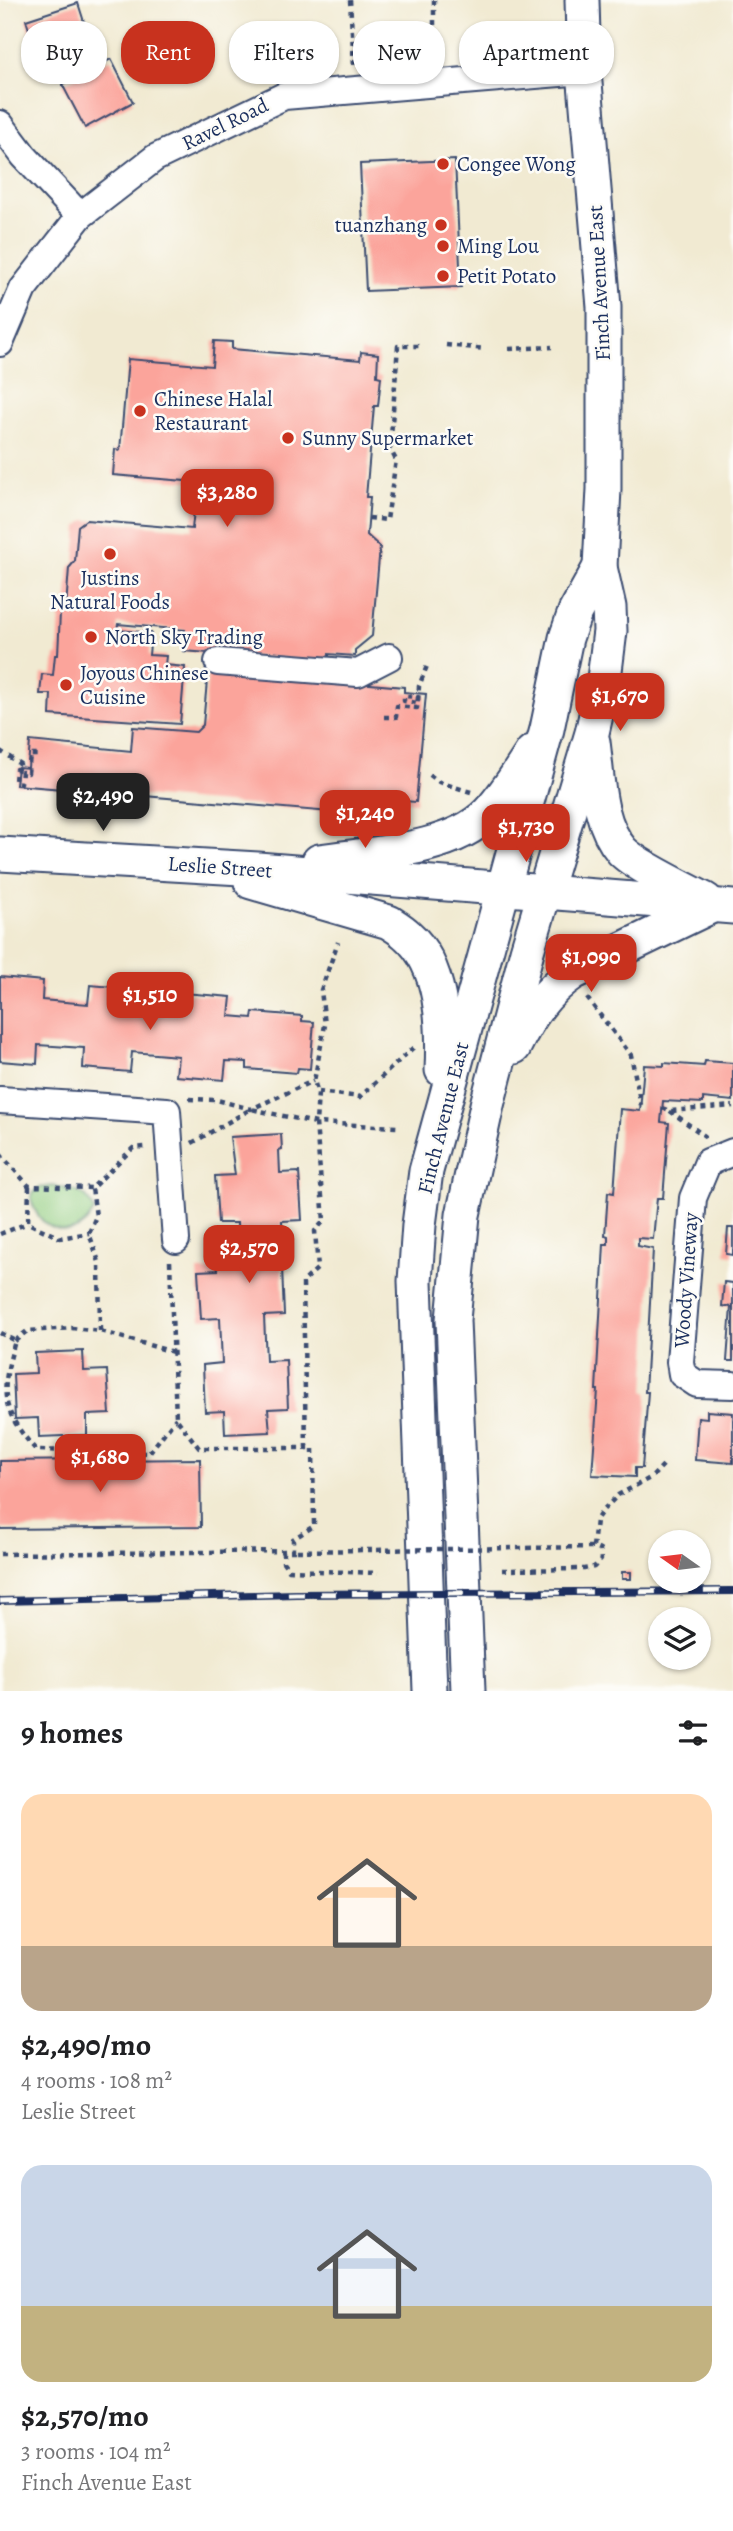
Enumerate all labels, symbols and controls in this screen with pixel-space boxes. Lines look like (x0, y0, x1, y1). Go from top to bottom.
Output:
chip: Buy (21, 21, 107, 84)
chip: Rent (121, 21, 215, 84)
chip: Filters (229, 21, 339, 84)
chip: New (353, 21, 445, 84)
chip: Apartment (459, 21, 614, 84)
street label: Ravel Road (177, 91, 274, 157)
place label: Congee Wong (457, 150, 576, 178)
marker: Congee Wong (435, 156, 451, 172)
street label: Finch Avenue East (581, 204, 617, 362)
place label: tuanzhang (335, 211, 427, 239)
marker: tuanzhang (433, 217, 449, 233)
place label: Ming Lou (457, 232, 540, 260)
marker: Ming Lou (435, 238, 451, 254)
place label: Petit Potato (457, 262, 556, 290)
marker: Petit Potato (435, 268, 451, 284)
place label: Chinese Halal Restaurant (154, 385, 272, 437)
marker: Chinese Halal Restaurant (132, 403, 148, 419)
place label: Sunny Supermarket (302, 424, 473, 452)
marker: Sunny Supermarket (280, 430, 296, 446)
pin: $3,280 (170, 470, 284, 529)
text: $3,280 (197, 476, 257, 507)
marker: Justins Natural Foods (102, 546, 118, 562)
place label: Justins Natural Foods (50, 564, 170, 616)
place label: North Sky Trading (105, 623, 264, 651)
marker: North Sky Trading (83, 629, 99, 645)
place label: Joyous Chinese Cuisine (80, 659, 209, 711)
pin: $1,670 (563, 674, 677, 733)
marker: Joyous Chinese Cuisine (58, 677, 74, 693)
text: $1,670 (591, 680, 649, 711)
pin: $2,490 (46, 774, 160, 833)
text: $2,490 (72, 780, 134, 811)
pin: $1,240 (308, 790, 422, 850)
text: $1,240 (336, 797, 394, 828)
pin: $1,730 (469, 804, 583, 864)
text: $1,730 (498, 811, 554, 842)
street label: Leslie Street (167, 849, 273, 885)
pin: $1,090 (534, 934, 648, 994)
text: $1,090 (562, 941, 620, 972)
pin: $1,510 (93, 972, 207, 1032)
text: $1,510 (123, 979, 177, 1010)
street label: Finch Avenue East (411, 1039, 475, 1197)
street label: Woody Vineway (667, 1211, 705, 1350)
pin: $2,570 (192, 1226, 306, 1285)
text: $2,570 (219, 1232, 279, 1263)
pin: $1,680 (43, 1434, 157, 1494)
text: $1,680 (71, 1441, 129, 1472)
north arrow (648, 1530, 710, 1592)
map controls (648, 1530, 711, 1670)
button: layers (648, 1607, 711, 1670)
text: 9 homes (21, 1713, 123, 1753)
icon: filters (674, 1714, 712, 1752)
icon: home (304, 1840, 430, 1966)
text: $2,490/mo (21, 2025, 151, 2065)
text: 4 rooms · 108 m² (21, 2065, 172, 2096)
text: Leslie Street (21, 2096, 136, 2127)
icon: home (304, 2211, 430, 2337)
text: $2,570/mo (21, 2396, 149, 2436)
text: 3 rooms · 104 m² (21, 2436, 170, 2467)
text: Finch Avenue East (21, 2467, 192, 2498)

